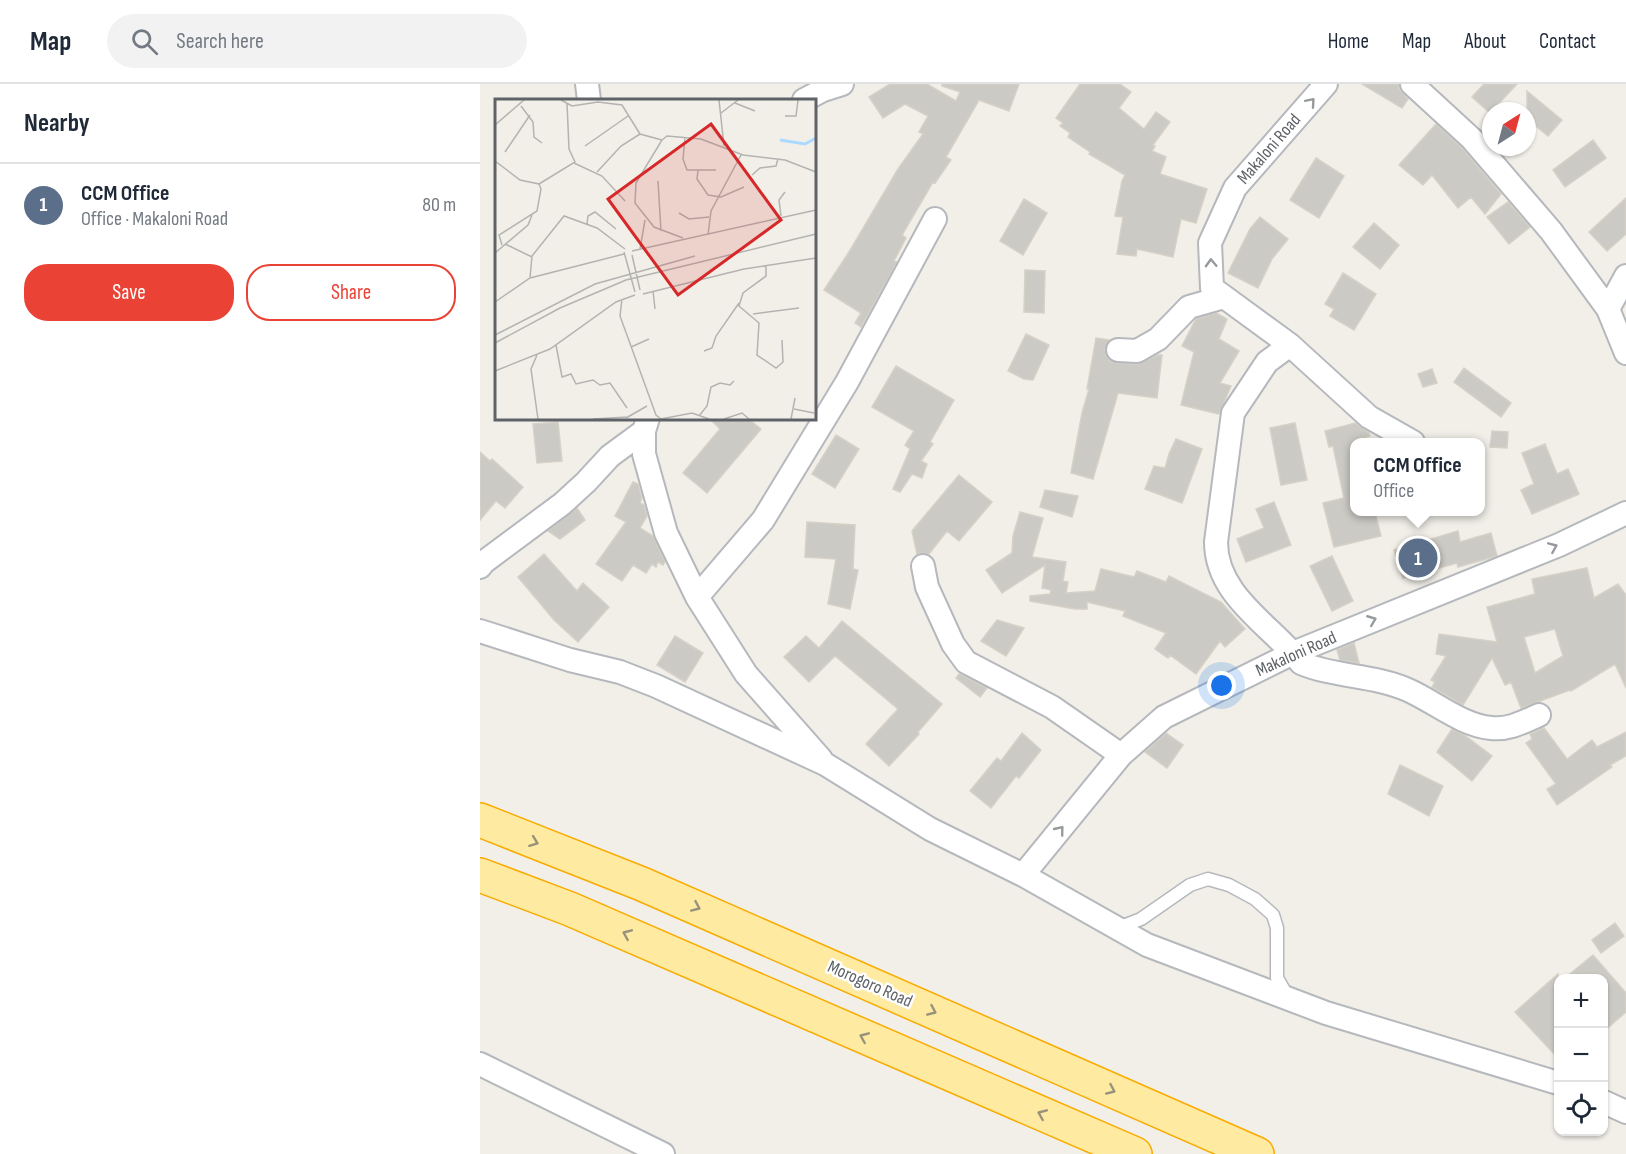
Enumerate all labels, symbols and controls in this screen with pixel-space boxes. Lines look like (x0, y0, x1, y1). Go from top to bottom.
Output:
search box (107, 14, 527, 68)
text: Map (30, 25, 71, 58)
icon: search (128, 25, 161, 58)
text: Search here (176, 28, 264, 55)
text: Home (1328, 29, 1369, 54)
text: Map (1402, 29, 1431, 54)
text: About (1464, 29, 1506, 54)
text: Contact (1539, 29, 1596, 54)
one-way arrow (1304, 98, 1315, 109)
inset map (495, 99, 816, 420)
north arrow (1482, 102, 1536, 156)
text: Nearby (24, 108, 90, 139)
street label: Makaloni Road (1233, 110, 1305, 188)
text: CCM Office (81, 180, 169, 207)
text: 1 (40, 193, 47, 217)
text: 80 m (422, 193, 456, 217)
text: Office · Makaloni Road (81, 207, 228, 231)
one-way arrow (1204, 258, 1217, 267)
button: Save (24, 264, 234, 321)
button: Share (246, 264, 456, 321)
popup (1350, 438, 1485, 516)
text: CCM Office (1373, 452, 1462, 479)
text: Office (1373, 479, 1414, 503)
pin: 1 (1398, 536, 1438, 580)
one-way arrow (1547, 542, 1558, 554)
one-way arrow (1366, 616, 1377, 628)
street label: Makaloni Road (1252, 627, 1340, 681)
your location (1207, 671, 1236, 700)
one-way arrow (1052, 825, 1063, 836)
one-way arrow (529, 834, 539, 847)
one-way arrow (690, 900, 701, 912)
one-way arrow (622, 929, 633, 941)
street label: Morogoro Road (825, 956, 915, 1012)
map controls (1554, 974, 1608, 1136)
button: + (1554, 974, 1608, 1028)
one-way arrow (926, 1004, 937, 1016)
button: − (1554, 1028, 1608, 1082)
one-way arrow (859, 1032, 870, 1044)
one-way arrow (1104, 1082, 1115, 1094)
button: locate (1554, 1082, 1608, 1136)
one-way arrow (1038, 1109, 1049, 1121)

